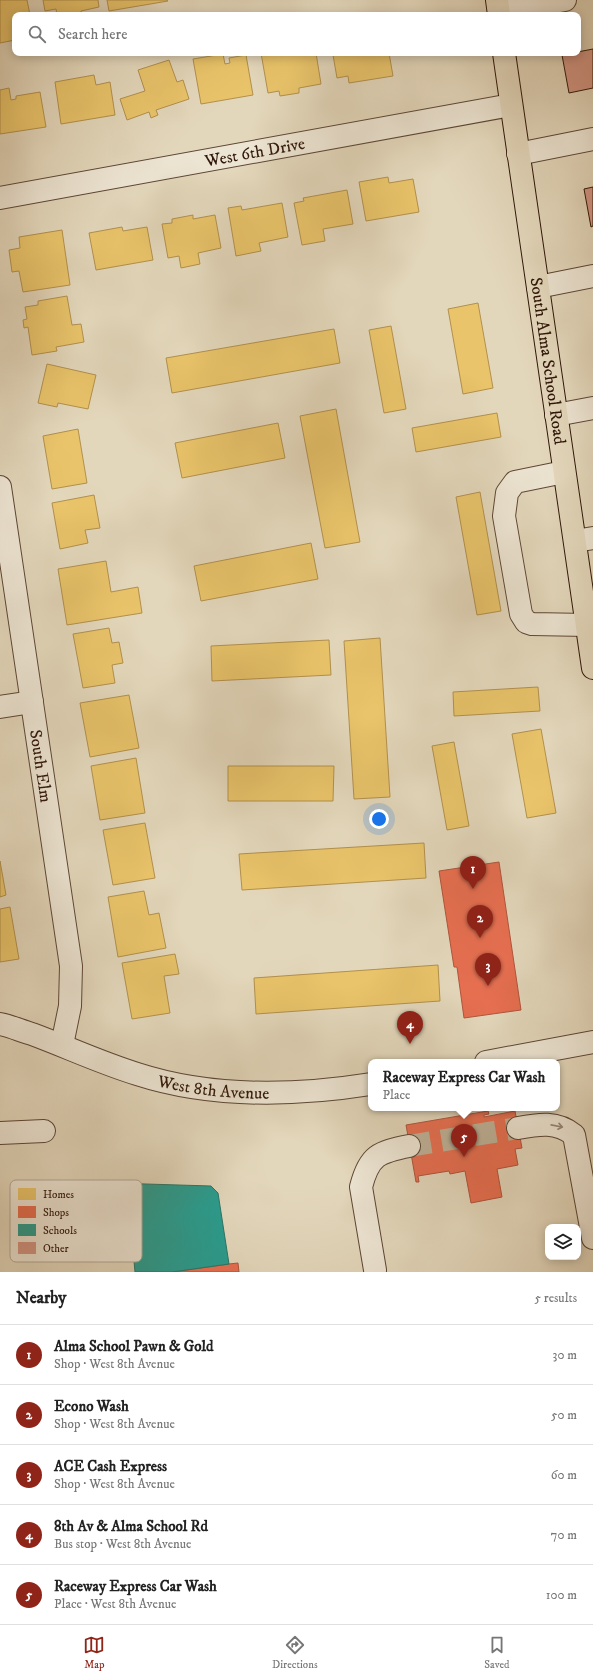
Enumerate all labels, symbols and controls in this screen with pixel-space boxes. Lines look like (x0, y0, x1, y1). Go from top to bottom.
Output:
search box (12, 12, 581, 56)
icon: search (26, 23, 48, 45)
text: Search here (58, 25, 127, 44)
street label: West 6th Drive (202, 133, 307, 173)
street label: South Alma School Road (525, 276, 571, 446)
street label: South Elm (24, 728, 57, 804)
your location (369, 809, 389, 829)
pin: 1 (460, 856, 486, 889)
pin: 2 (467, 905, 493, 938)
pin: 3 (475, 953, 501, 986)
pin: 4 (397, 1011, 423, 1044)
popup (368, 1059, 560, 1111)
text: Raceway Express Car Wash (383, 1068, 545, 1087)
street label: West 8th Avenue (154, 1070, 269, 1105)
text: Place (383, 1087, 410, 1103)
one-way arrow (550, 1122, 563, 1130)
pin: 5 (451, 1124, 477, 1157)
legend (10, 1180, 142, 1262)
text: Homes (43, 1188, 74, 1202)
text: Shops (43, 1206, 69, 1220)
text: Schools (43, 1224, 77, 1238)
map controls (545, 1224, 581, 1260)
button: layers (545, 1224, 581, 1260)
text: Other (43, 1242, 70, 1256)
text: Nearby (16, 1287, 66, 1309)
text: 5 results (535, 1290, 577, 1306)
text: Alma School Pawn & Gold (54, 1337, 213, 1356)
text: 1 (27, 1347, 31, 1363)
text: 30 m (553, 1347, 577, 1363)
text: Shop · West 8th Avenue (54, 1356, 175, 1372)
text: Econo Wash (54, 1397, 129, 1416)
text: 2 (26, 1407, 32, 1423)
text: 50 m (551, 1407, 577, 1423)
text: Shop · West 8th Avenue (54, 1416, 175, 1432)
text: ACE Cash Express (54, 1457, 167, 1476)
text: 3 (27, 1467, 31, 1483)
text: 60 m (551, 1467, 577, 1483)
text: Shop · West 8th Avenue (54, 1476, 175, 1492)
text: 8th Av & Alma School Rd (54, 1517, 208, 1536)
text: 4 (25, 1527, 33, 1543)
text: 70 m (551, 1527, 577, 1543)
text: Bus stop · West 8th Avenue (54, 1536, 191, 1552)
text: Raceway Express Car Wash (54, 1577, 217, 1596)
text: 5 (26, 1587, 32, 1603)
text: 100 m (546, 1587, 577, 1603)
text: Place · West 8th Avenue (54, 1596, 176, 1612)
tab: Map (83, 1634, 105, 1672)
tab: Directions (272, 1634, 318, 1672)
tab: Saved (484, 1634, 510, 1672)

